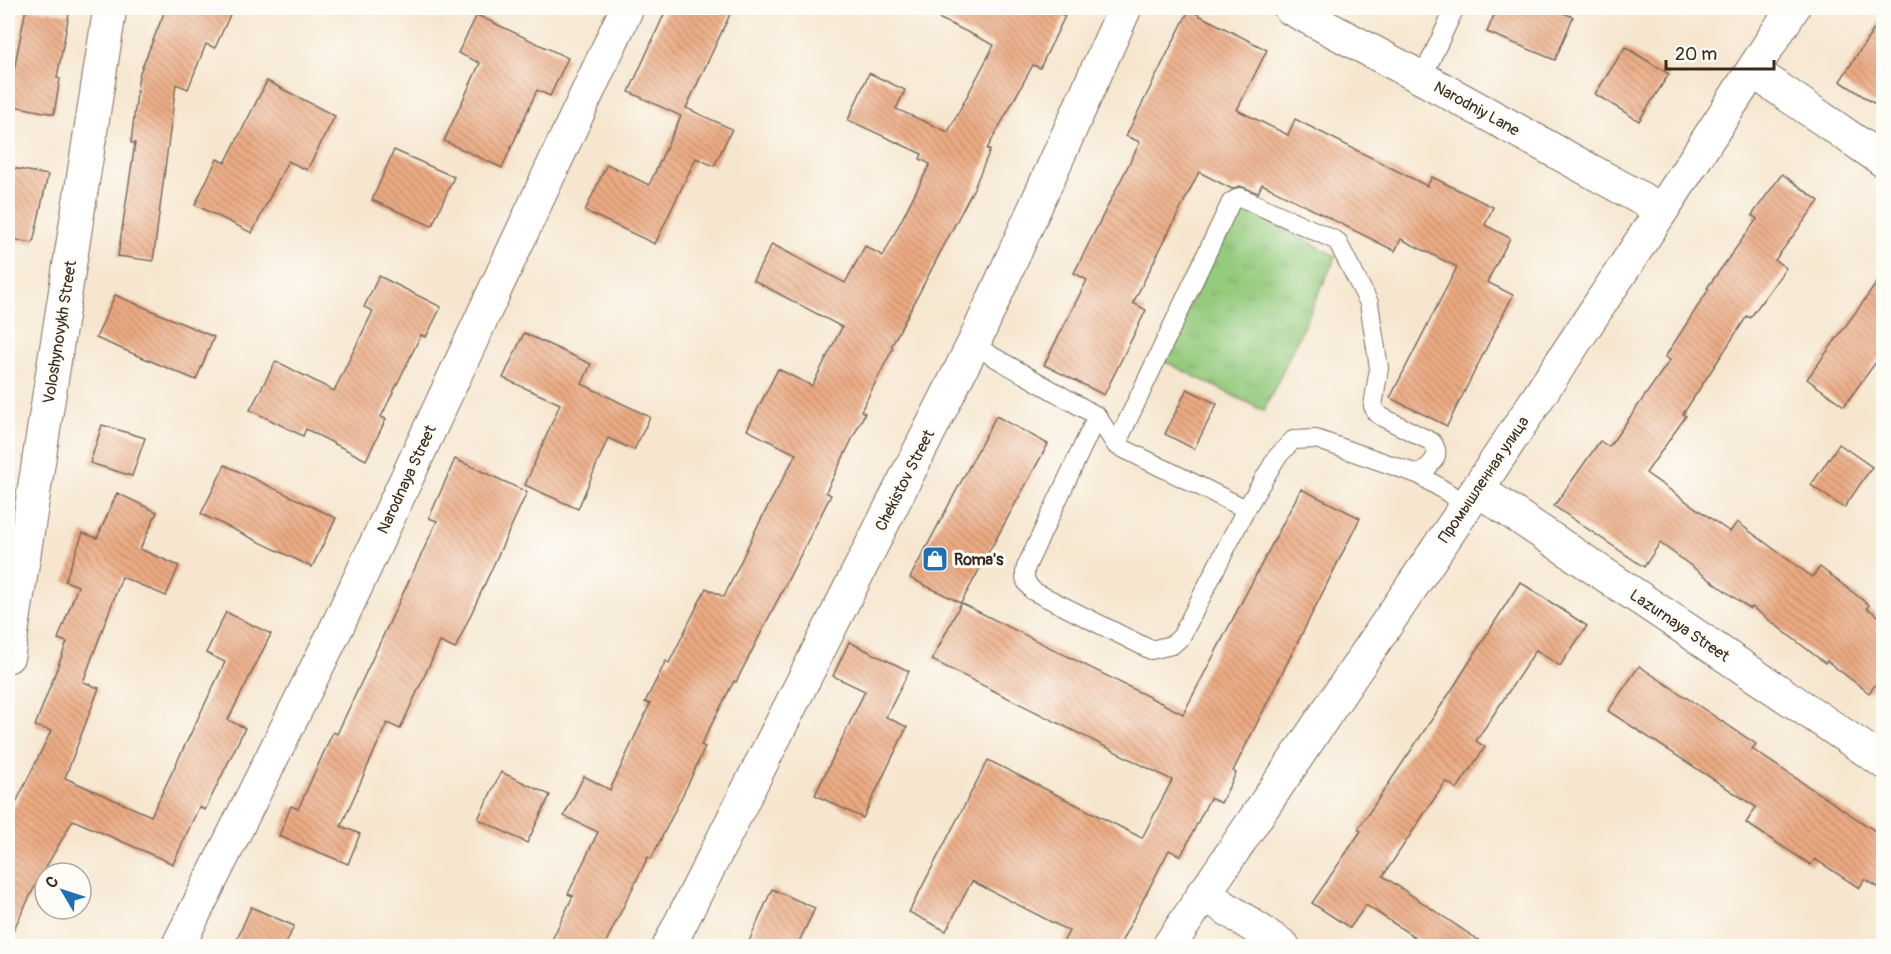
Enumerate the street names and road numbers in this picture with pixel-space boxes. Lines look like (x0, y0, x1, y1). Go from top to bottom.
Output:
street label: Narodniy Lane (1430, 77, 1523, 141)
street label: Voloshynovykh Street (39, 258, 81, 405)
street label: Промышленная улица (1434, 412, 1534, 547)
street label: Narodnaya Street (373, 421, 441, 537)
street label: Chekistov Street (871, 426, 939, 534)
street label: Lazurnaya Street (1626, 585, 1734, 667)

